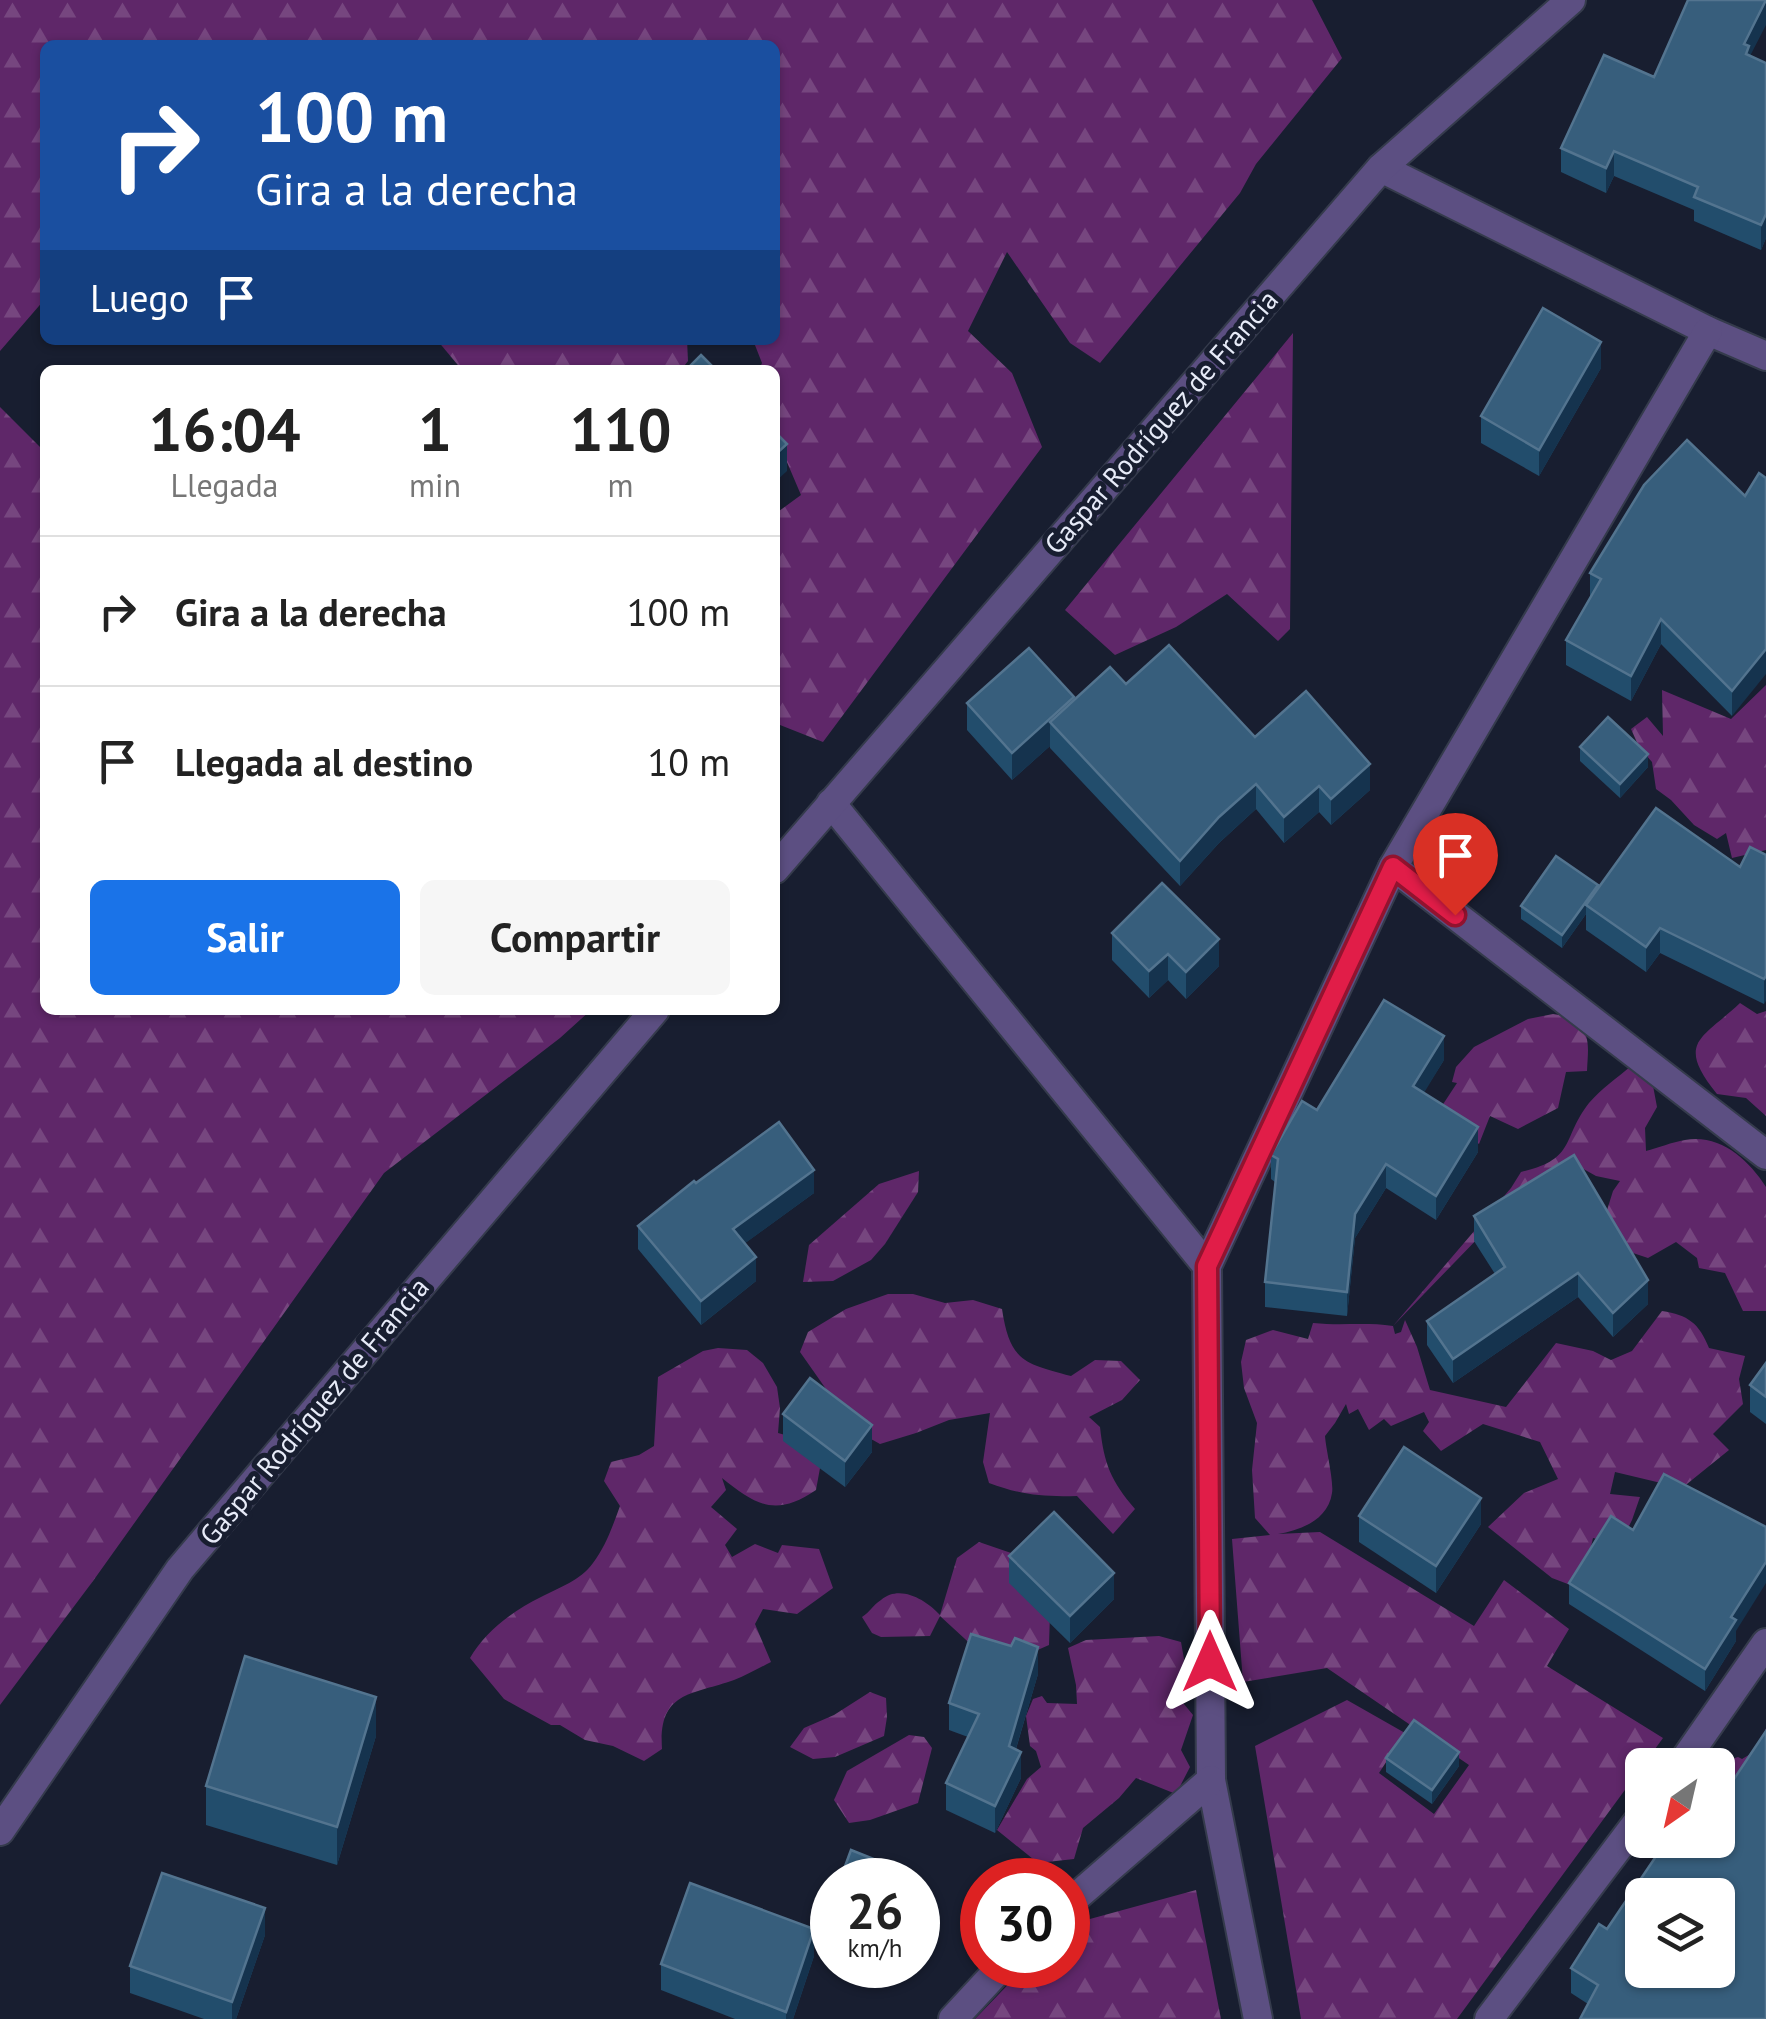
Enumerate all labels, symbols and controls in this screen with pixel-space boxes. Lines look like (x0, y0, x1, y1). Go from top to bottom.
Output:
text: 100 m (255, 71, 448, 161)
icon: right (90, 80, 220, 210)
text: Gira a la derecha (255, 159, 578, 217)
icon: arrive (209, 270, 264, 325)
text: Luego (90, 273, 189, 322)
street label: Gaspar Rodríguez de Francia (1036, 282, 1286, 562)
text: 16:04 (148, 390, 301, 468)
text: 1 (418, 390, 452, 468)
text: 110 (570, 390, 672, 468)
text: Llegada (171, 464, 278, 506)
text: min (409, 464, 461, 506)
text: m (608, 464, 634, 506)
icon: right (90, 584, 145, 639)
text: Gira a la derecha (175, 587, 447, 636)
text: 100 m (627, 587, 730, 636)
icon: arrive (90, 734, 145, 789)
text: Llegada al destino (175, 737, 473, 786)
text: 10 m (648, 737, 730, 786)
pin (1413, 813, 1498, 916)
icon: arrive (1428, 828, 1483, 883)
button: Salir (90, 880, 400, 995)
button: Compartir (420, 880, 730, 995)
street label: Gaspar Rodríguez de Francia (191, 1269, 437, 1552)
position arrow (1158, 1610, 1262, 1714)
north arrow (1625, 1748, 1735, 1858)
map controls (1625, 1748, 1735, 1988)
speed limit sign: 30 (960, 1858, 1090, 1988)
text: 26 (847, 1878, 903, 1943)
button: layers (1625, 1878, 1735, 1988)
text: km/h (848, 1932, 902, 1964)

